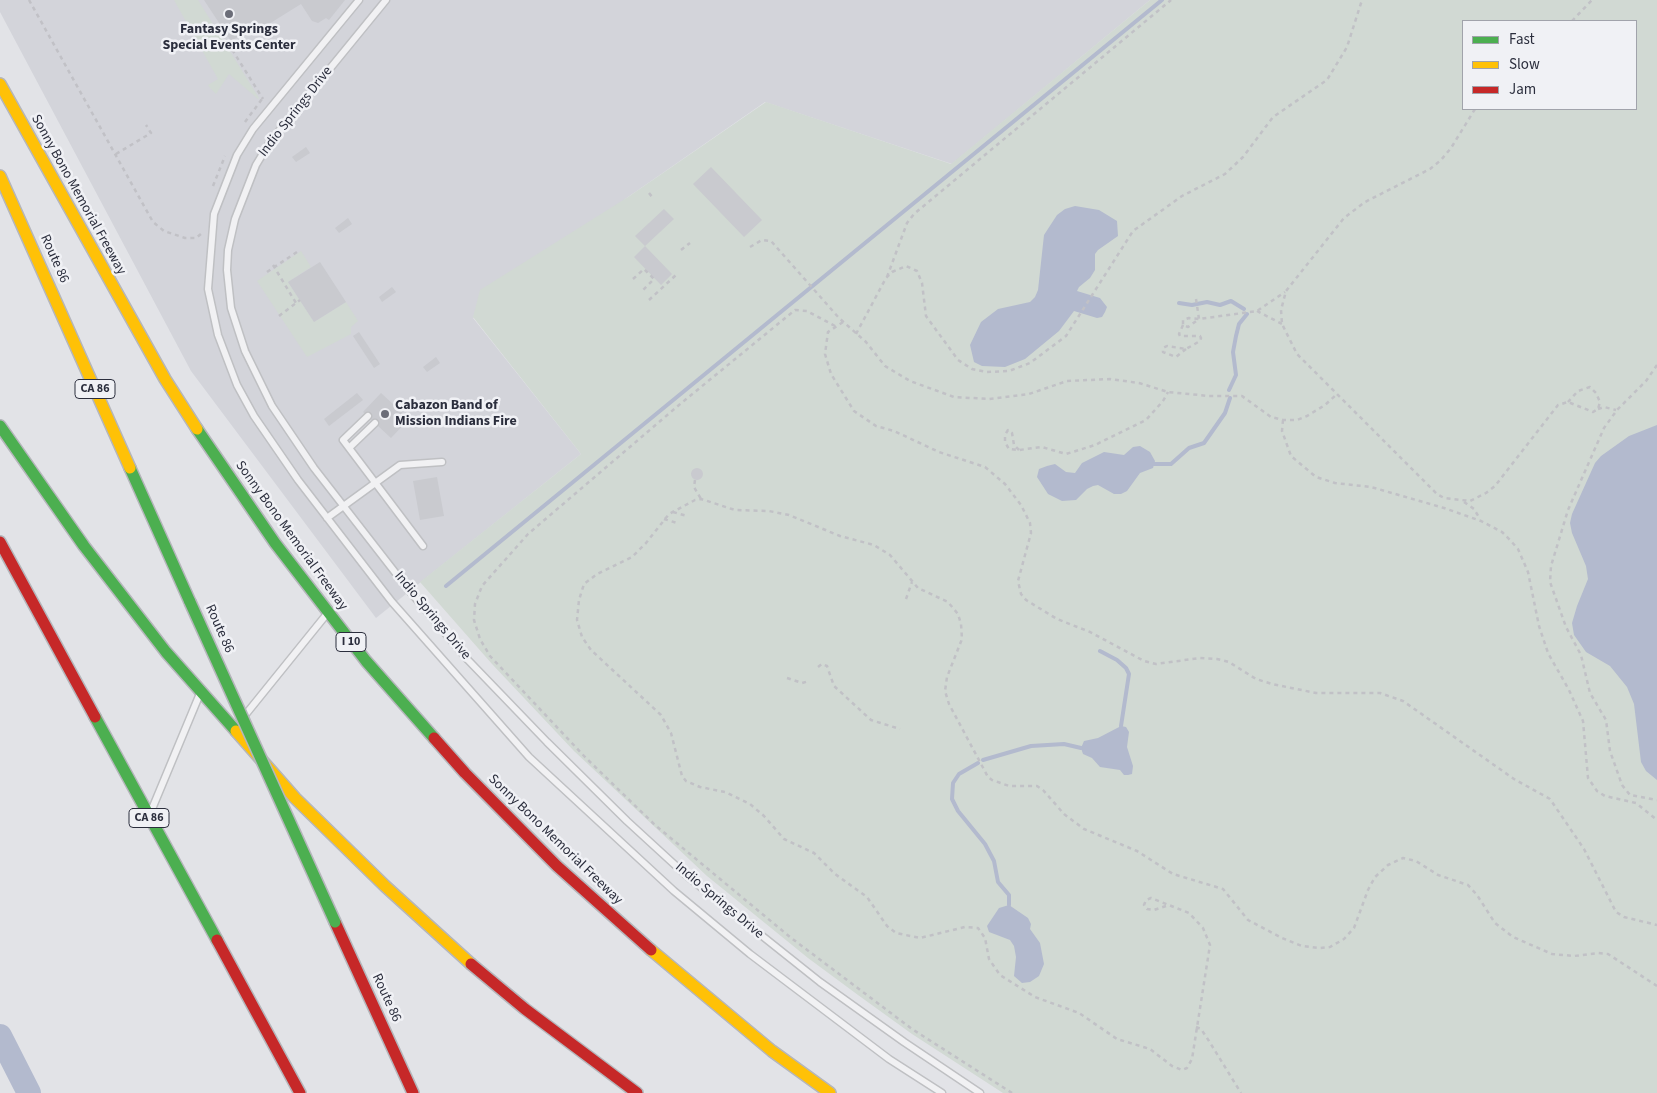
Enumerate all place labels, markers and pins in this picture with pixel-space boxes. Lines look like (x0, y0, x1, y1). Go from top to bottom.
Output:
marker: Fantasy Springs Special Events Center (223, 8, 235, 20)
place label: Fantasy Springs Special Events Center (162, 22, 296, 54)
place label: Cabazon Band of Mission Indians Fire (395, 398, 517, 431)
marker: Cabazon Band of Mission Indians Fire (379, 408, 391, 420)

